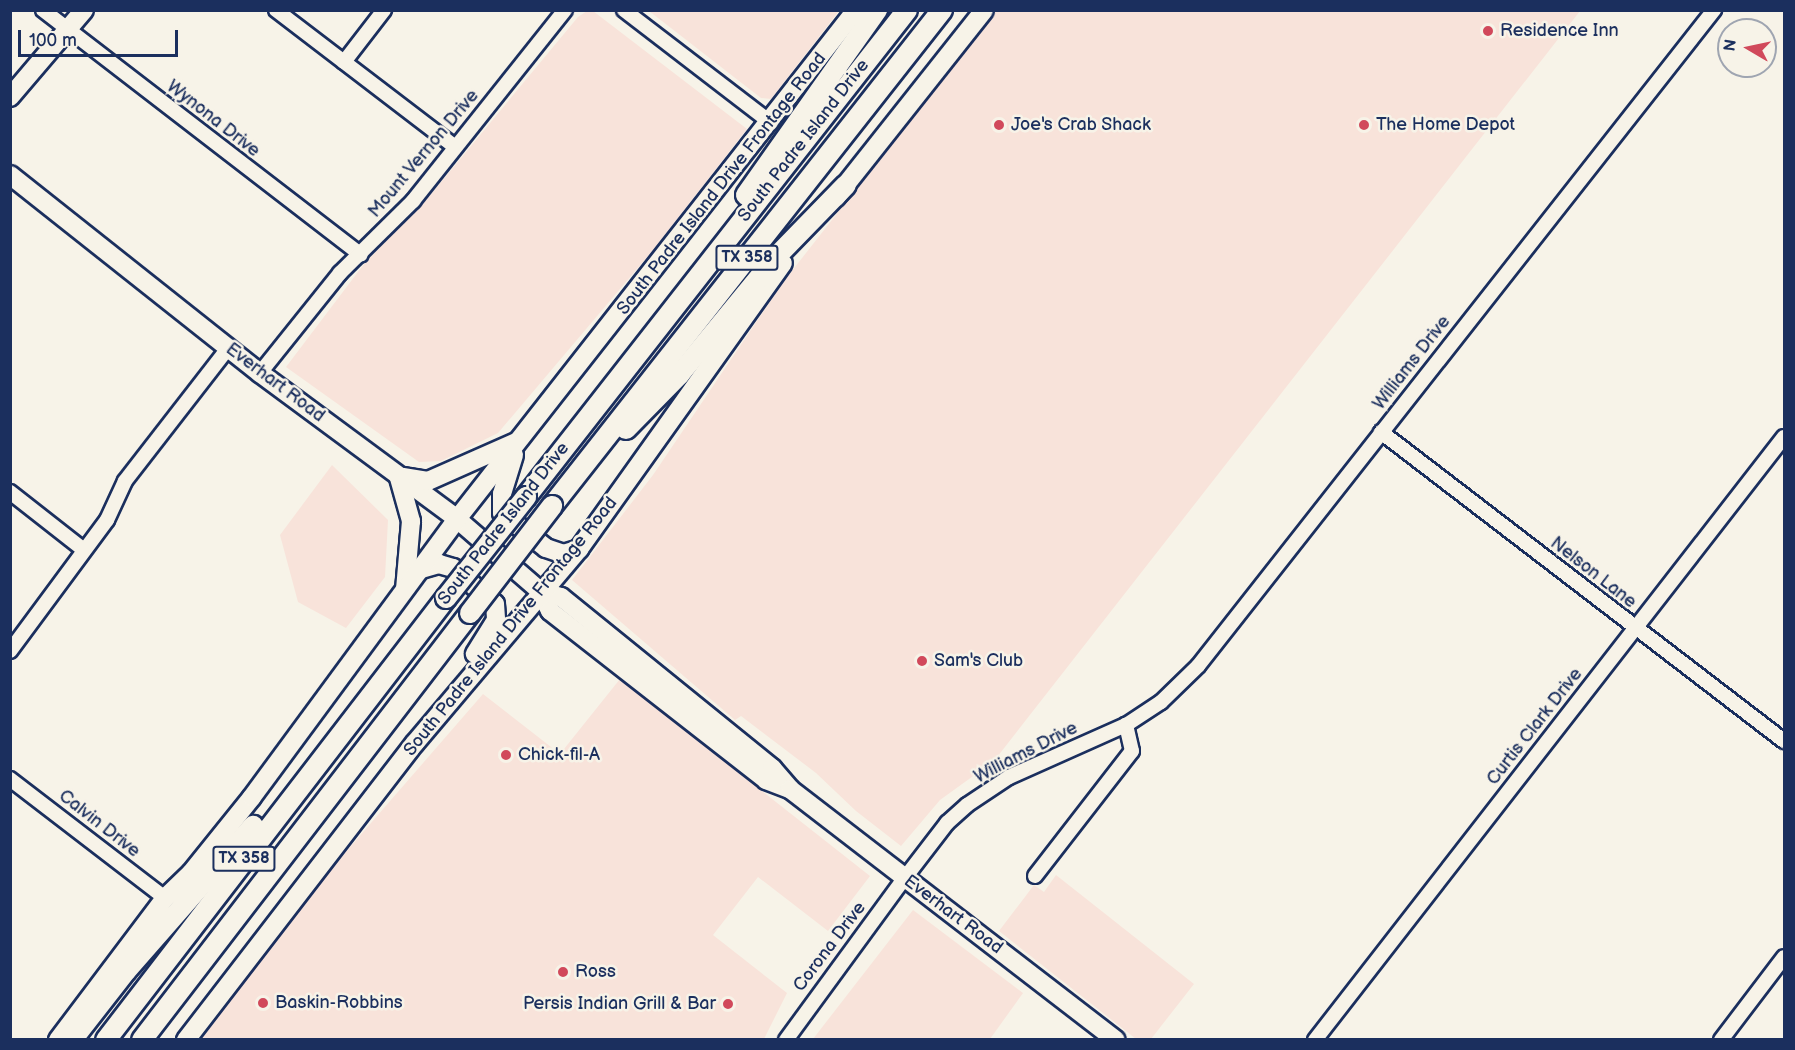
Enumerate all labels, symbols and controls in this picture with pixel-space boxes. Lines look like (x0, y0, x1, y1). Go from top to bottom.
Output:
scale bar (21, 18, 182, 56)
north arrow (1717, 18, 1777, 78)
place label: Residence Inn (1500, 20, 1619, 42)
marker: Residence Inn (1481, 24, 1495, 38)
text: 100 m (29, 30, 77, 51)
text: N (1720, 38, 1741, 53)
street label: South Padre Island Drive Frontage Road (613, 48, 831, 320)
street label: South Padre Island Drive (734, 55, 874, 227)
street label: Wynona Drive (162, 76, 264, 162)
street label: Mount Vernon Drive (364, 85, 484, 223)
place label: Joe's Crab Shack (1011, 114, 1151, 136)
place label: The Home Depot (1376, 114, 1515, 136)
marker: Joe's Crab Shack (992, 118, 1006, 132)
marker: The Home Depot (1357, 118, 1371, 132)
road number: TX 358 (714, 245, 780, 271)
street label: Williams Drive (1369, 312, 1455, 414)
street label: Everhart Road (221, 339, 329, 427)
street label: South Padre Island Drive (434, 438, 574, 610)
street label: South Padre Island Drive Frontage Road (400, 493, 622, 761)
street label: Nelson Lane (1546, 533, 1640, 613)
place label: Sam's Club (934, 650, 1023, 672)
marker: Sam's Club (915, 654, 929, 668)
street label: Curtis Clark Drive (1483, 664, 1587, 790)
street label: Williams Drive (971, 718, 1081, 788)
place label: Chick-fil-A (518, 744, 600, 766)
marker: Chick-fil-A (499, 748, 513, 762)
street label: Calvin Drive (54, 786, 144, 862)
road number: TX 358 (211, 846, 277, 872)
street label: Everhart Road (899, 871, 1007, 959)
street label: Corona Drive (789, 898, 871, 996)
place label: Ross (575, 961, 616, 983)
marker: Ross (556, 965, 570, 979)
place label: Baskin-Robbins (275, 992, 403, 1014)
place label: Persis Indian Grill & Bar (523, 993, 716, 1015)
marker: Baskin-Robbins (256, 996, 270, 1010)
marker: Persis Indian Grill & Bar (721, 997, 735, 1011)

